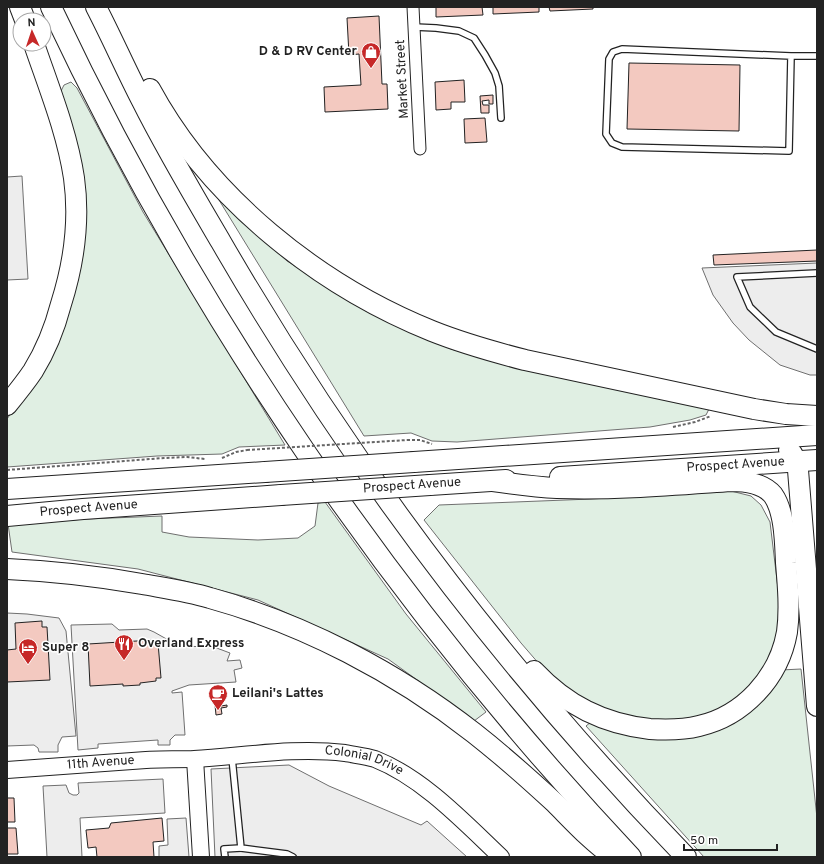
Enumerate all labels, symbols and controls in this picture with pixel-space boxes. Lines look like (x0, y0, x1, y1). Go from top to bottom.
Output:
north arrow (12, 12, 52, 52)
text: N (27, 16, 36, 30)
street label: Market Street (393, 39, 413, 119)
shop icon: D & D RV Center (360, 41, 382, 69)
place label: D & D RV Center (259, 44, 358, 60)
street label: Prospect Avenue (686, 454, 785, 477)
street label: Prospect Avenue (362, 475, 462, 497)
street label: Prospect Avenue (39, 497, 138, 521)
restaurant icon: Overland Express (113, 633, 135, 661)
place label: Overland Express (138, 636, 245, 652)
hotel icon: Super 8 (17, 637, 39, 665)
place label: Super 8 (42, 640, 89, 656)
cafe icon: Leilani's Lattes (207, 683, 229, 711)
place label: Leilani's Lattes (232, 686, 324, 702)
street label: Colonial Drive (324, 743, 406, 779)
street label: 11th Avenue (66, 753, 135, 774)
scale bar (684, 826, 777, 852)
text: 50 m (690, 833, 718, 849)

